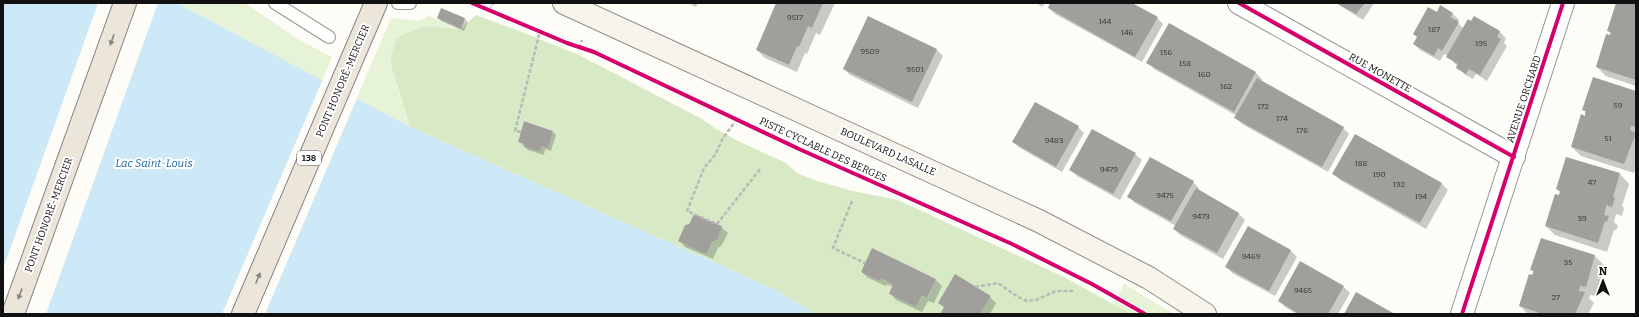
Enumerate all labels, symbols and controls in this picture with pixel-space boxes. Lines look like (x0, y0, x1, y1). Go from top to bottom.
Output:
house number: 9517 (787, 13, 803, 22)
house number: 144 (1099, 17, 1112, 26)
street label: PONT HONORÉ-MERCIER (312, 22, 372, 139)
house number: 187 (1428, 25, 1440, 34)
house number: 146 (1121, 28, 1134, 37)
one-way arrow (109, 34, 115, 46)
house number: 195 (1475, 39, 1487, 48)
house number: 9509 (861, 47, 880, 56)
house number: 156 (1160, 48, 1172, 57)
street label: RUE MONETTE (1347, 51, 1413, 95)
street label: AVENUE ORCHARD (1504, 54, 1544, 144)
house number: 158 (1179, 59, 1191, 68)
house number: 9501 (906, 65, 924, 74)
house number: 160 (1197, 70, 1211, 79)
house number: 162 (1220, 82, 1232, 91)
house number: 59 (1614, 101, 1623, 110)
house number: 172 (1257, 102, 1269, 111)
house number: 174 (1276, 114, 1288, 123)
street label: PISTE CYCLABLE DES BERGES (757, 115, 889, 185)
street label: BOULEVARD LASALLE (839, 126, 937, 178)
house number: 176 (1296, 126, 1308, 135)
house number: 51 (1604, 134, 1612, 143)
house number: 9483 (1045, 136, 1064, 145)
road number: 138 (297, 151, 321, 165)
street label: PONT HONORÉ-MERCIER (21, 155, 76, 274)
water label: Lac Saint-Louis (115, 157, 193, 170)
house number: 188 (1355, 159, 1368, 168)
house number: 9479 (1100, 165, 1118, 174)
house number: 190 (1372, 170, 1386, 179)
house number: 47 (1588, 178, 1596, 187)
house number: 192 (1393, 180, 1405, 189)
house number: 9475 (1156, 191, 1174, 200)
house number: 194 (1415, 192, 1428, 201)
house number: 9473 (1192, 212, 1210, 221)
house number: 39 (1577, 214, 1587, 223)
house number: 9469 (1242, 252, 1261, 261)
house number: 35 (1564, 258, 1572, 267)
north arrow (1583, 261, 1623, 301)
text: N (1599, 265, 1608, 278)
one-way arrow (255, 273, 261, 284)
house number: 9465 (1294, 286, 1312, 295)
one-way arrow (17, 288, 23, 300)
house number: 27 (1552, 293, 1560, 302)

